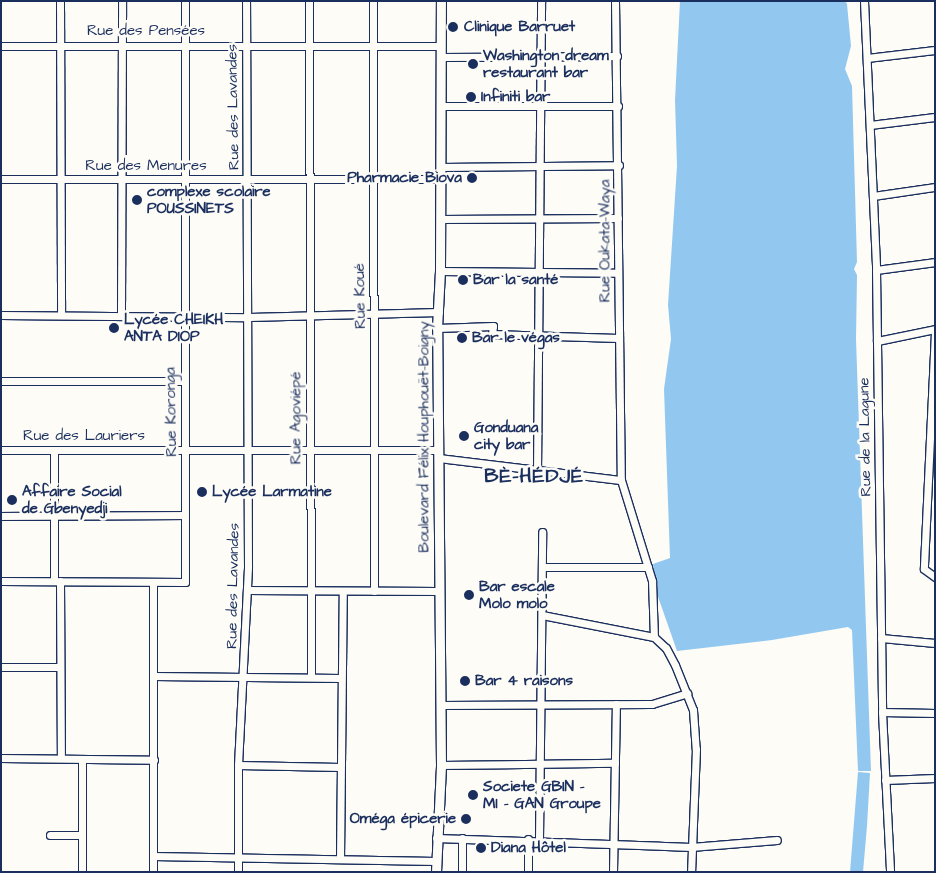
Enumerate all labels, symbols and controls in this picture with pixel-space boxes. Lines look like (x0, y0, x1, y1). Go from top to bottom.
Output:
place label: Clinique Barruet (464, 18, 575, 36)
marker: Clinique Barruet (446, 20, 460, 34)
street label: Rue des Pensées (87, 22, 205, 40)
street label: Rue des Lavandes (223, 44, 243, 170)
place label: Washington dream restaurant bar (483, 46, 609, 81)
marker: Washington dream restaurant bar (467, 58, 479, 70)
place label: Infiniti bar (481, 88, 550, 106)
marker: Infiniti bar (465, 91, 477, 103)
street label: Rue des Menures (85, 157, 207, 175)
place label: Pharmacie Biova (347, 169, 462, 187)
marker: Pharmacie Biova (466, 172, 478, 184)
street label: Rue Oukata-Waya (596, 180, 614, 302)
place label: complexe scolaire POUSSINETS (147, 182, 271, 217)
marker: complexe scolaire POUSSINETS (131, 194, 143, 206)
street label: Rue Koué (350, 263, 370, 329)
place label: Bar la santé (473, 271, 558, 289)
marker: Bar la santé (457, 274, 469, 286)
place label: Lycée CHEIKH ANTA DIOP (124, 310, 223, 345)
street label: Boulevard Félix Houphouët-Boigny (415, 321, 433, 553)
marker: Lycée CHEIKH ANTA DIOP (108, 322, 120, 334)
place label: Bar le végas (472, 329, 560, 347)
marker: Bar le végas (456, 332, 468, 344)
street label: Rue Koronga (161, 367, 181, 457)
street label: Rue Agoviépé (287, 372, 305, 464)
street label: Rue de la Lagune (855, 377, 875, 497)
place label: Gonduana city bar (474, 418, 538, 453)
street label: Rue des Lauriers (23, 427, 145, 445)
marker: Gonduana city bar (458, 430, 470, 442)
district label: BÈ-HÉDJÉ (483, 464, 585, 488)
place label: Affaire Social de Gbenyedji (22, 482, 122, 517)
place label: Lycée Larmatine (212, 483, 332, 501)
marker: Lycée Larmatine (196, 486, 208, 498)
marker: Affaire Social de Gbenyedji (6, 494, 18, 506)
street label: Rue des Lavandes (223, 523, 243, 649)
place label: Bar escale Molo molo (479, 577, 555, 612)
marker: Bar escale Molo molo (463, 589, 475, 601)
place label: Bar 4 raisons (475, 672, 573, 690)
marker: Bar 4 raisons (459, 675, 471, 687)
place label: Societe GBIN - MI - GAN Groupe (483, 777, 601, 812)
marker: Societe GBIN - MI - GAN Groupe (467, 789, 479, 801)
place label: Oméga épicerie (350, 810, 456, 828)
marker: Oméga épicerie (460, 813, 472, 825)
place label: Diana Hôtel (491, 839, 566, 857)
marker: Diana Hôtel (475, 842, 487, 854)

